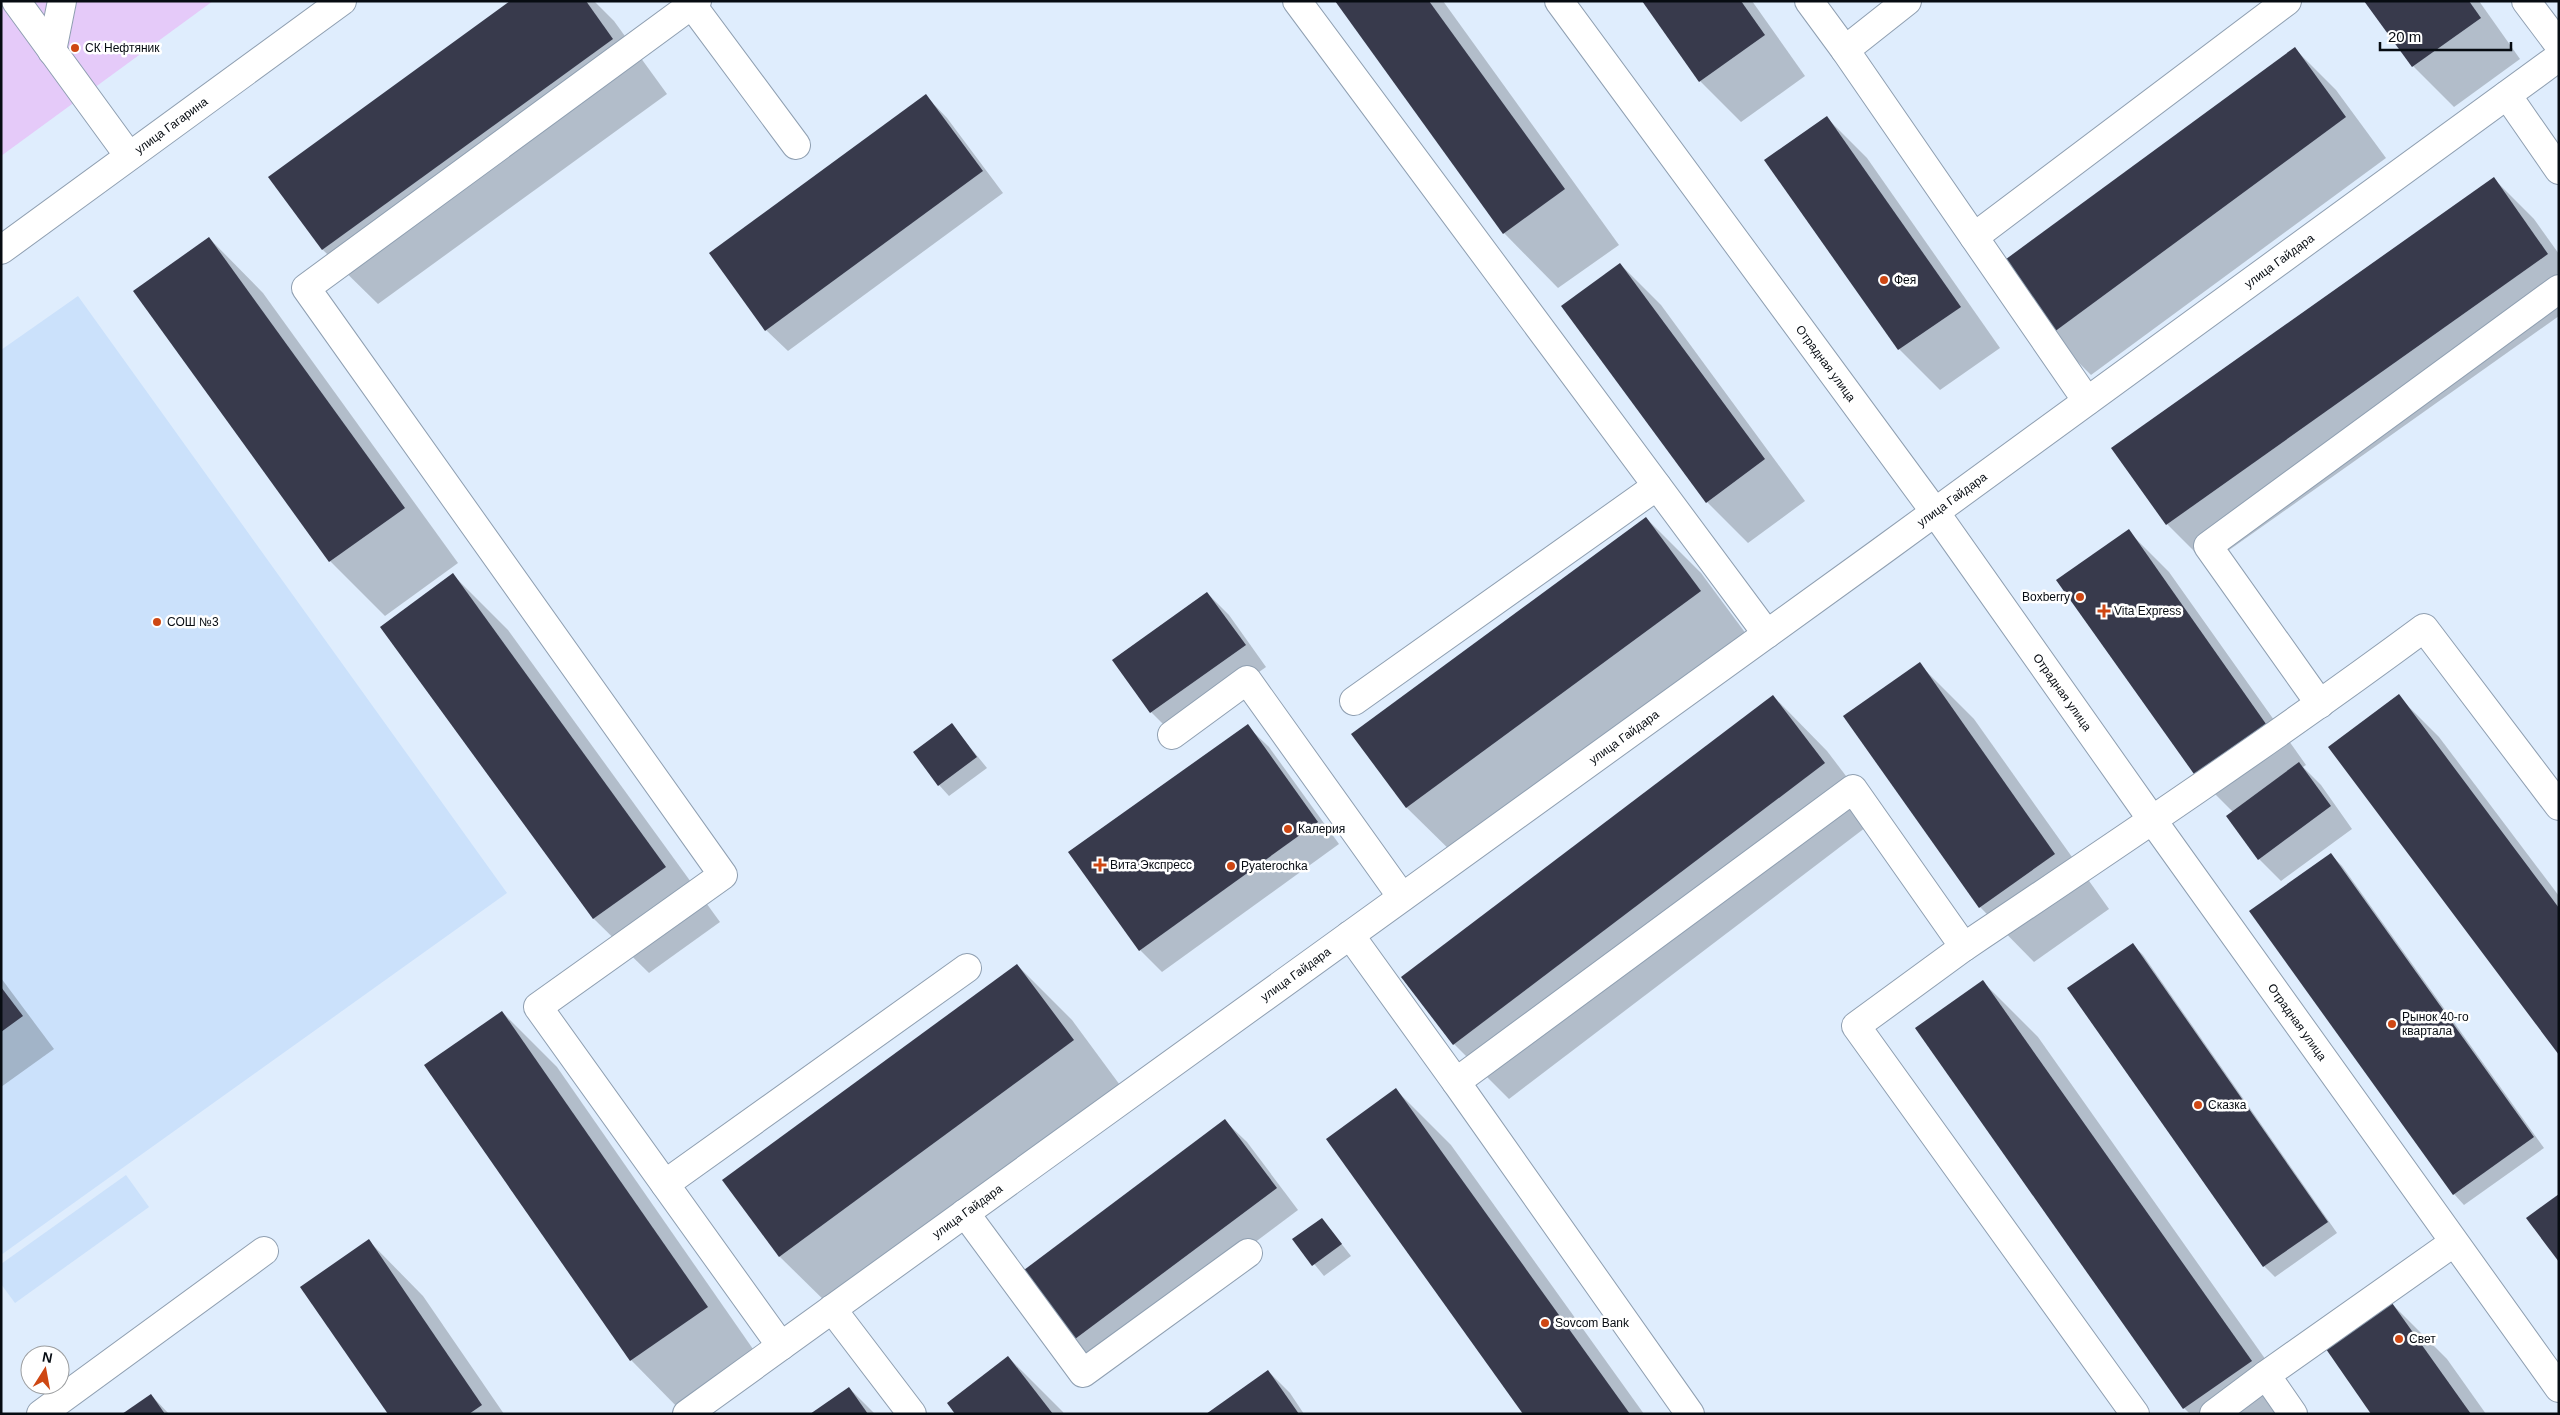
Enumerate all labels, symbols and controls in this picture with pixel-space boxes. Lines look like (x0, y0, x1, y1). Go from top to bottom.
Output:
scale bar (2380, 20, 2511, 52)
text: 20 m (2388, 28, 2421, 45)
place label: СК Нефтяник (85, 41, 160, 55)
marker: СК Нефтяник (69, 42, 81, 54)
street label: улица Гагарина (132, 94, 211, 157)
street label: улица Гайдара (2242, 231, 2317, 291)
place label: Фея (1894, 273, 1916, 287)
marker: Фея (1878, 274, 1890, 286)
street label: Отрадная улица (1793, 322, 1859, 405)
street label: улица Гайдара (1915, 469, 1990, 530)
place label: Boxberry (2022, 590, 2070, 604)
marker: Boxberry (2074, 591, 2086, 603)
place label: Vita Express (2114, 604, 2181, 618)
marker: Vita Express (2098, 605, 2110, 617)
place label: СОШ №3 (167, 615, 219, 629)
marker: СОШ №3 (151, 616, 163, 628)
street label: Отрадная улица (2030, 651, 2094, 734)
street label: улица Гайдара (1586, 707, 1662, 767)
place label: Калерия (1298, 822, 1345, 836)
marker: Калерия (1282, 823, 1294, 835)
place label: Вита Экспресс (1110, 858, 1192, 872)
marker: Вита Экспресс (1094, 859, 1106, 871)
place label: Pyaterochka (1241, 859, 1308, 873)
marker: Pyaterochka (1225, 860, 1237, 872)
street label: улица Гайдара (1258, 944, 1334, 1004)
street label: Отрадная улица (2265, 981, 2330, 1064)
place label: Рынок 40-го квартала (2402, 1010, 2469, 1038)
marker: Рынок 40-го квартала (2386, 1018, 2398, 1030)
place label: Сказка (2208, 1098, 2247, 1112)
marker: Сказка (2192, 1099, 2204, 1111)
street label: улица Гайдара (930, 1181, 1005, 1241)
place label: Sovcom Bank (1555, 1316, 1630, 1330)
marker: Sovcom Bank (1539, 1317, 1551, 1329)
place label: Свет (2409, 1332, 2436, 1346)
marker: Свет (2393, 1333, 2405, 1345)
north arrow (20, 1345, 70, 1395)
text: N (41, 1348, 54, 1366)

